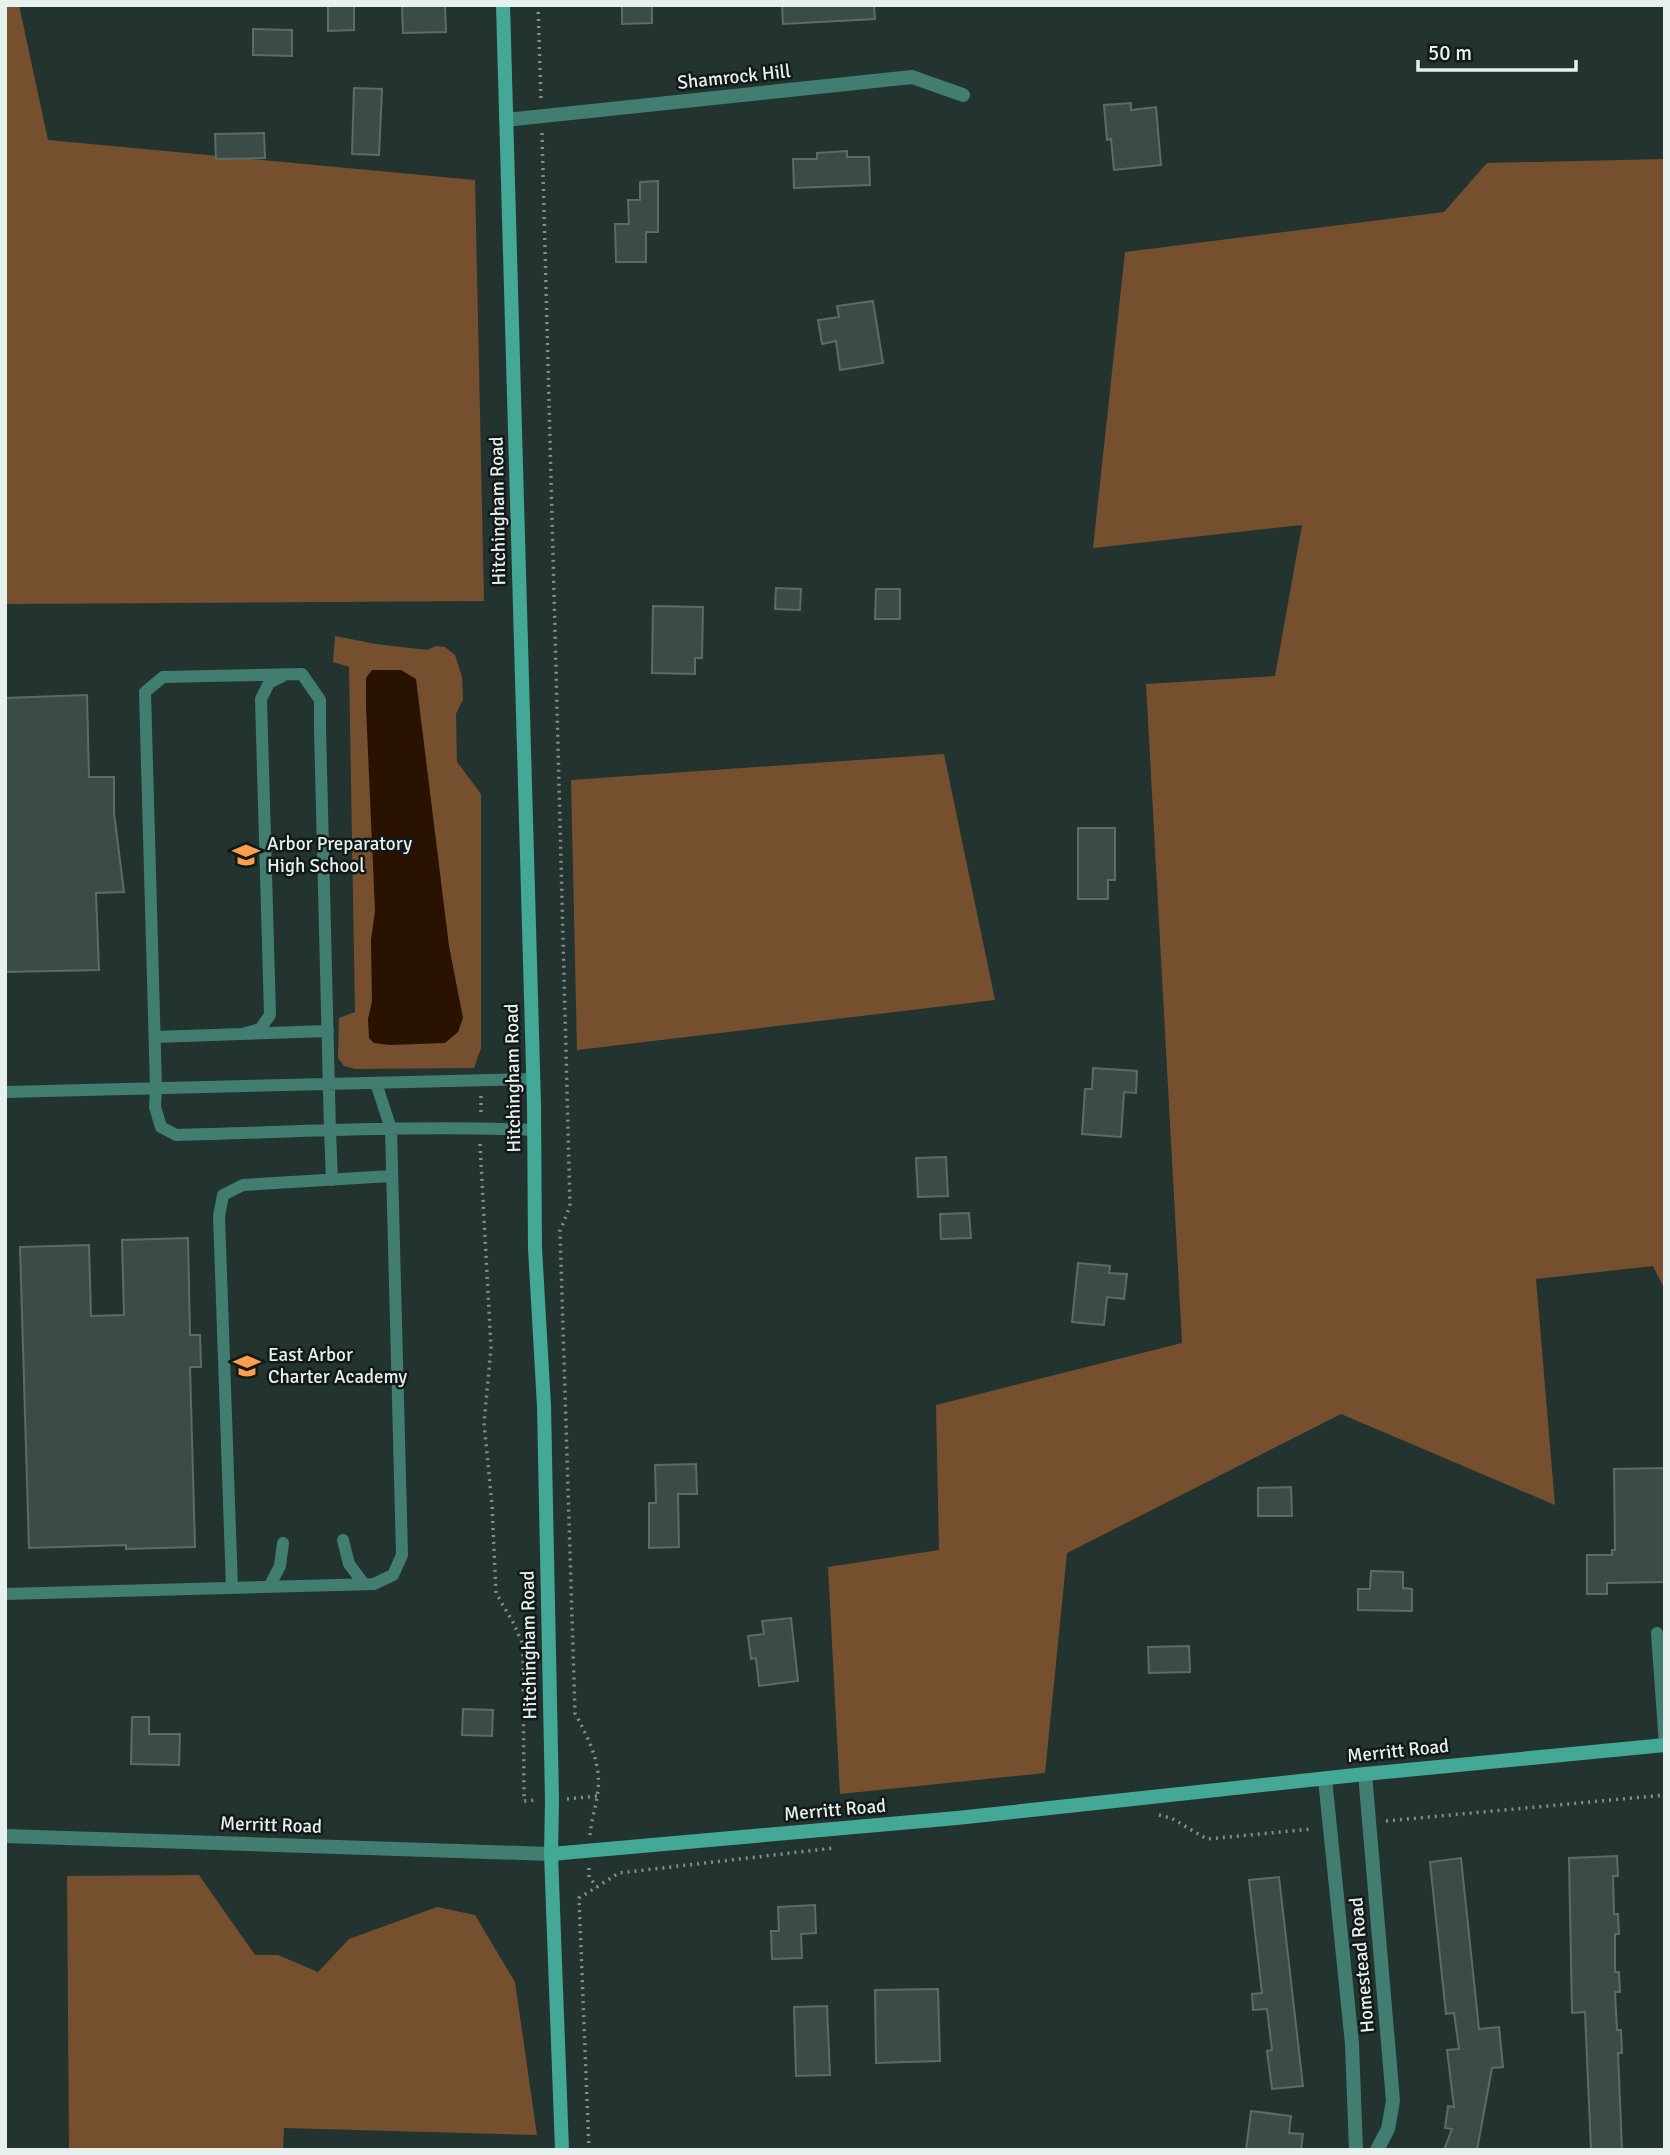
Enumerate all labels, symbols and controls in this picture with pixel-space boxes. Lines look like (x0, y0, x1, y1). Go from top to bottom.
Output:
scale bar (1418, 28, 1576, 72)
text: 50 m (1428, 40, 1472, 66)
street label: Shamrock Hill (676, 59, 792, 95)
street label: Hitchingham Road (485, 436, 511, 586)
place label: Arbor Preparatory High School (267, 832, 412, 878)
school or university icon: Arbor Preparatory High School (231, 840, 261, 870)
street label: Hitchingham Road (500, 1003, 526, 1153)
place label: East Arbor Charter Academy (268, 1343, 407, 1389)
school or university icon: East Arbor Charter Academy (232, 1351, 262, 1381)
street label: Hitchingham Road (516, 1570, 542, 1720)
street label: Merritt Road (1346, 1734, 1450, 1768)
street label: Merritt Road (783, 1794, 887, 1826)
street label: Merritt Road (219, 1811, 323, 1839)
street label: Homestead Road (1344, 1896, 1380, 2034)

